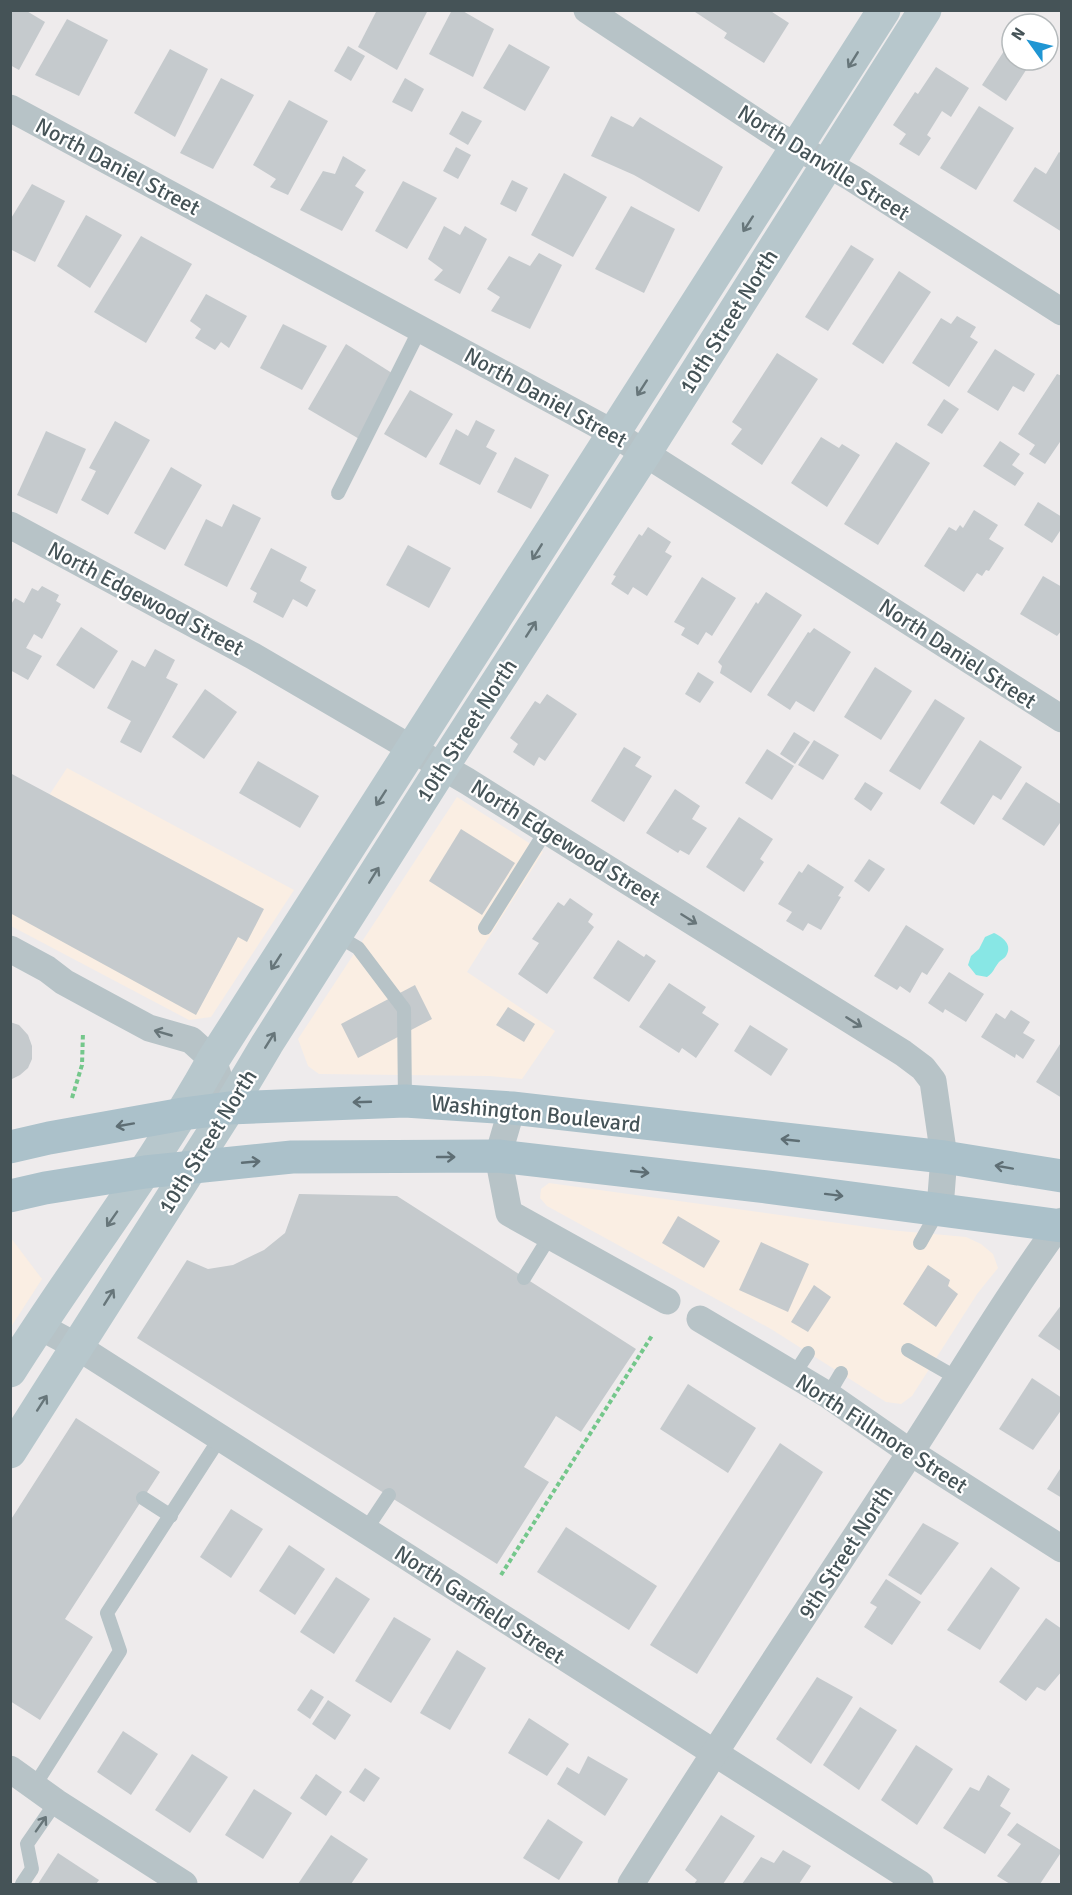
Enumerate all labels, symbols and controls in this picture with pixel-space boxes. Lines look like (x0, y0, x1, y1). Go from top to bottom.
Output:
north arrow (1000, 12, 1060, 72)
text: N (1007, 24, 1030, 44)
one-way arrow (847, 51, 859, 68)
street label: North Danville Street (733, 99, 915, 226)
street label: North Daniel Street (31, 112, 205, 221)
one-way arrow (742, 215, 754, 232)
street label: 10th Street North (673, 244, 784, 398)
street label: North Daniel Street (460, 341, 632, 454)
one-way arrow (636, 379, 648, 396)
street label: North Edgewood Street (43, 535, 249, 662)
one-way arrow (531, 544, 544, 561)
street label: North Daniel Street (874, 592, 1042, 715)
one-way arrow (525, 621, 537, 638)
street label: 10th Street North (410, 654, 523, 807)
street label: North Edgewood Street (466, 773, 666, 912)
one-way arrow (375, 789, 387, 806)
one-way arrow (368, 867, 380, 884)
one-way arrow (680, 913, 697, 925)
one-way arrow (270, 953, 282, 970)
one-way arrow (845, 1017, 862, 1029)
one-way arrow (154, 1027, 173, 1038)
one-way arrow (264, 1032, 276, 1049)
street label: 10th Street North (152, 1064, 263, 1218)
street label: Washington Boulevard (430, 1089, 642, 1138)
one-way arrow (352, 1097, 372, 1108)
one-way arrow (116, 1120, 136, 1131)
one-way arrow (780, 1134, 800, 1145)
one-way arrow (436, 1151, 456, 1163)
one-way arrow (241, 1156, 261, 1167)
one-way arrow (994, 1161, 1014, 1172)
one-way arrow (630, 1167, 650, 1178)
one-way arrow (823, 1190, 843, 1201)
one-way arrow (105, 1211, 118, 1228)
one-way arrow (103, 1289, 115, 1306)
street label: North Fillmore Street (791, 1368, 973, 1499)
one-way arrow (36, 1395, 48, 1411)
street label: 9th Street North (792, 1481, 898, 1624)
street label: North Garfield Street (390, 1539, 570, 1670)
one-way arrow (35, 1816, 47, 1832)

